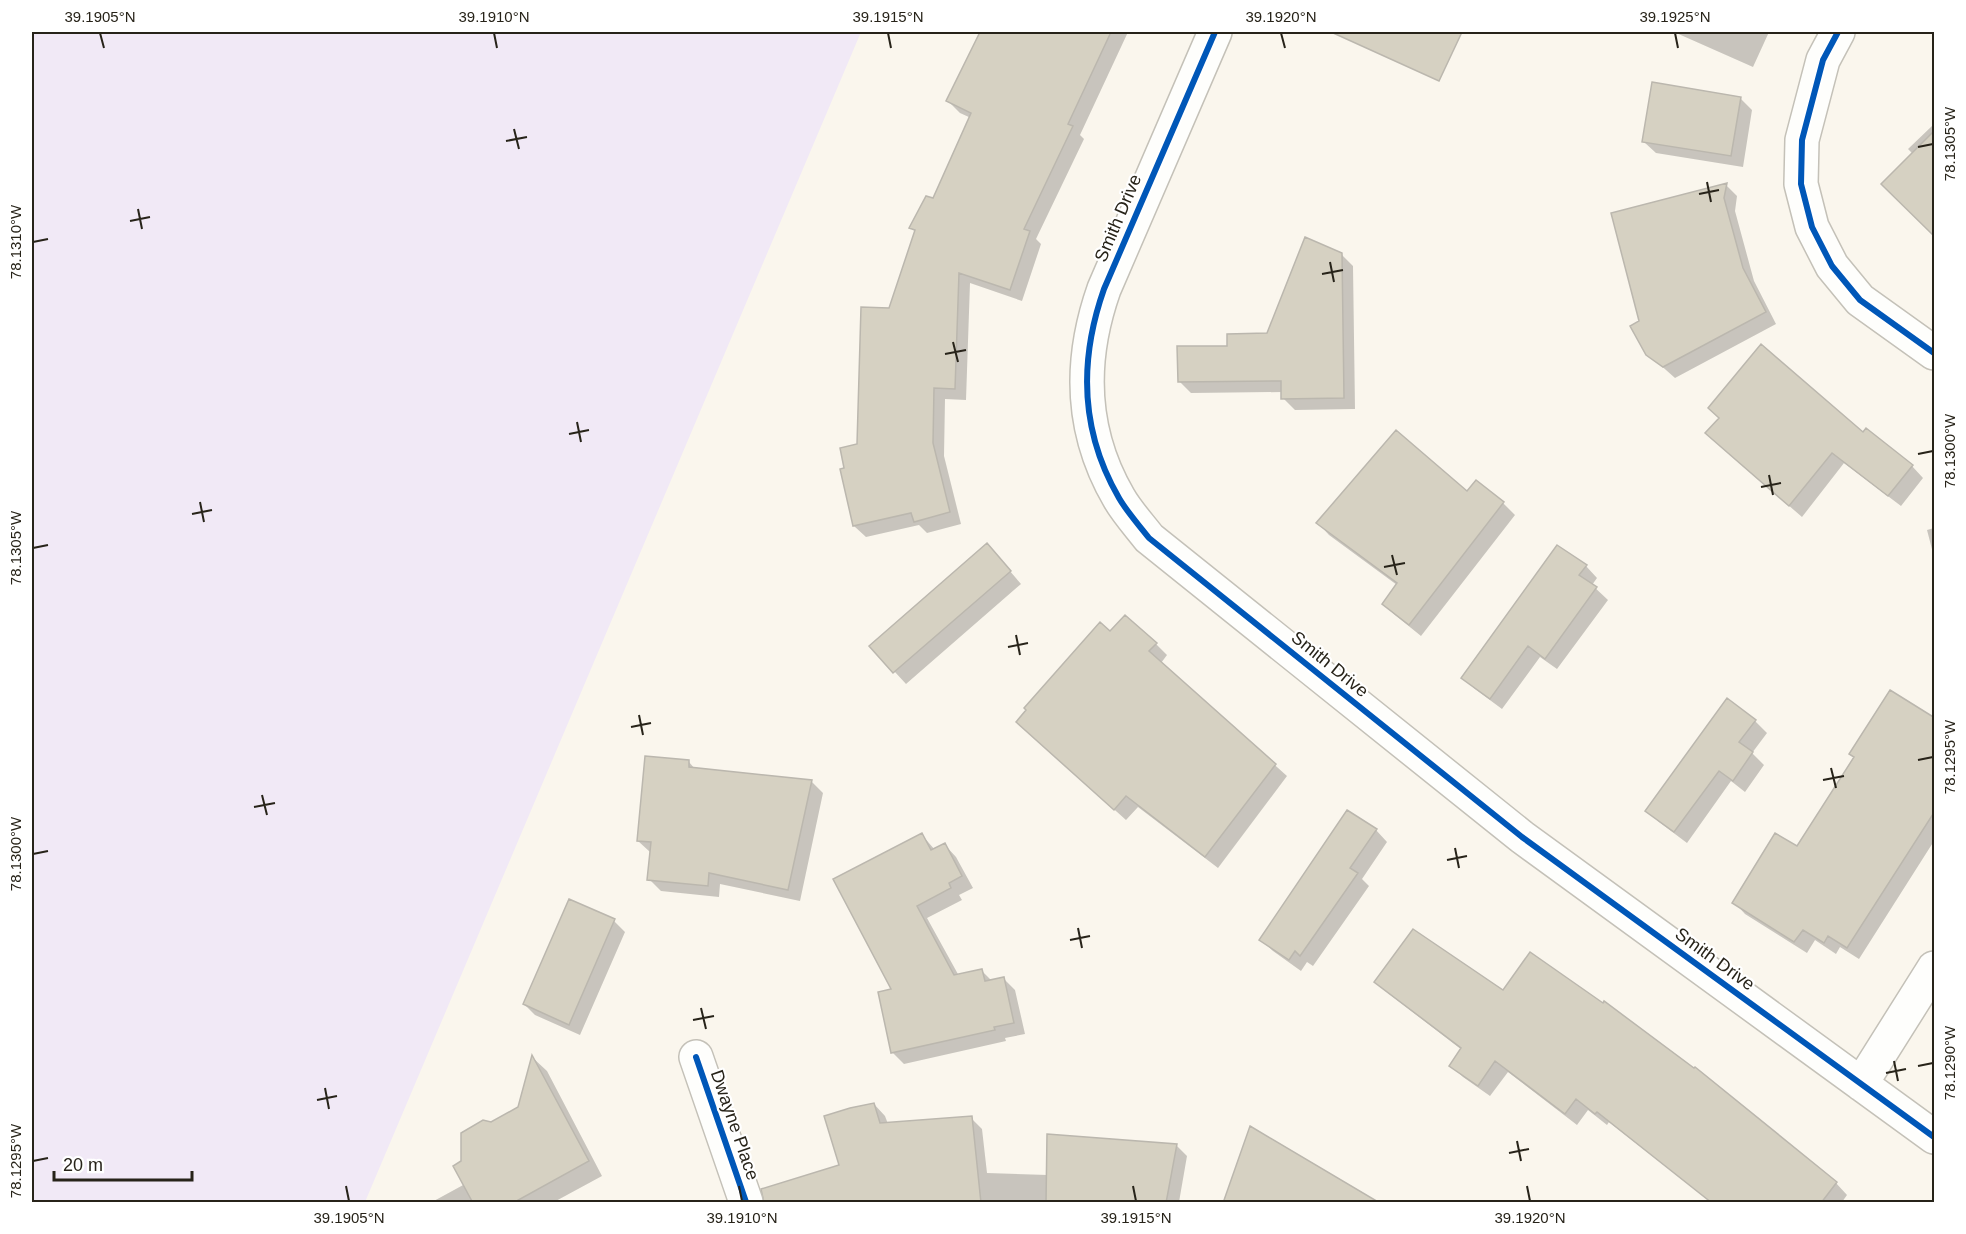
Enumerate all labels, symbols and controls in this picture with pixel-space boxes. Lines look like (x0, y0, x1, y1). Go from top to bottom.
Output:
text: 39.1905°N (64, 8, 136, 25)
text: 39.1910°N (458, 8, 530, 25)
text: 39.1915°N (852, 8, 924, 25)
text: 39.1920°N (1245, 8, 1317, 25)
text: 39.1925°N (1639, 8, 1711, 25)
text: 78.1305°W (1941, 106, 1958, 181)
street label: Smith Drive (1091, 171, 1145, 265)
text: 78.1310°W (7, 204, 24, 279)
text: 78.1300°W (1941, 413, 1958, 488)
text: 78.1305°W (7, 510, 24, 585)
street label: Smith Drive (1288, 627, 1372, 701)
text: 78.1295°W (1941, 719, 1958, 794)
text: 78.1300°W (7, 816, 24, 891)
street label: Smith Drive (1671, 924, 1759, 994)
text: 78.1290°W (1941, 1025, 1958, 1100)
street label: Dwayne Place (707, 1067, 763, 1183)
text: 78.1295°W (7, 1123, 24, 1198)
scale bar (54, 1144, 192, 1182)
text: 20 m (63, 1155, 103, 1175)
text: 39.1905°N (313, 1209, 385, 1226)
text: 39.1910°N (706, 1209, 778, 1226)
text: 39.1915°N (1100, 1209, 1172, 1226)
text: 39.1920°N (1494, 1209, 1566, 1226)

